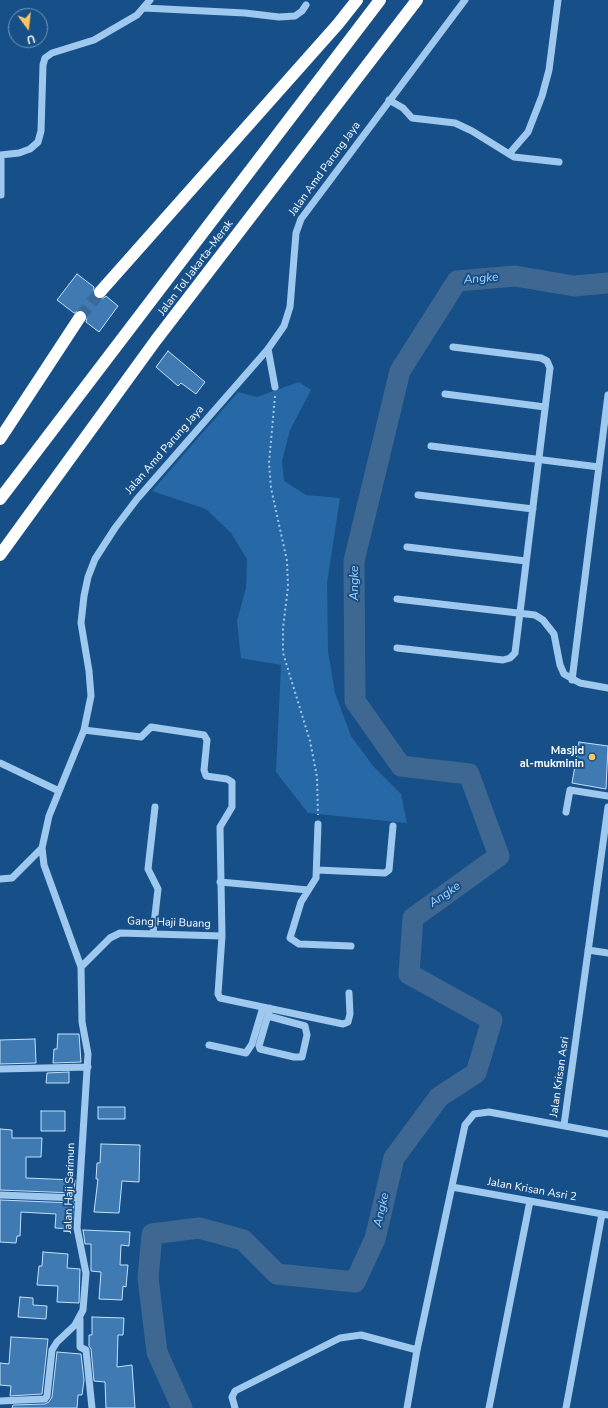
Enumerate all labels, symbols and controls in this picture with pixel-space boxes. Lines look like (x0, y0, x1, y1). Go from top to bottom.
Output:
north arrow (8, 8, 48, 48)
text: U (25, 31, 37, 47)
street label: Jalan Amd Parung Jaya (286, 119, 364, 219)
street label: Jalan Tol Jakarta–Merak (156, 218, 236, 318)
water label: Angke (463, 270, 499, 288)
street label: Jalan Amd Parung Jaya (123, 403, 207, 497)
water label: Angke (348, 566, 362, 600)
place label: Masjid al-mukminin (520, 744, 584, 770)
marker: Masjid al-mukminin (587, 752, 597, 762)
water label: Angke (427, 879, 463, 911)
street label: Gang Haji Buang (127, 915, 211, 931)
street label: Jalan Krisan Asri (548, 1036, 572, 1118)
street label: Jalan Haji Sarimun (62, 1142, 78, 1234)
street label: Jalan Krisan Asri 2 (486, 1176, 578, 1204)
water label: Angke (371, 1191, 393, 1229)

